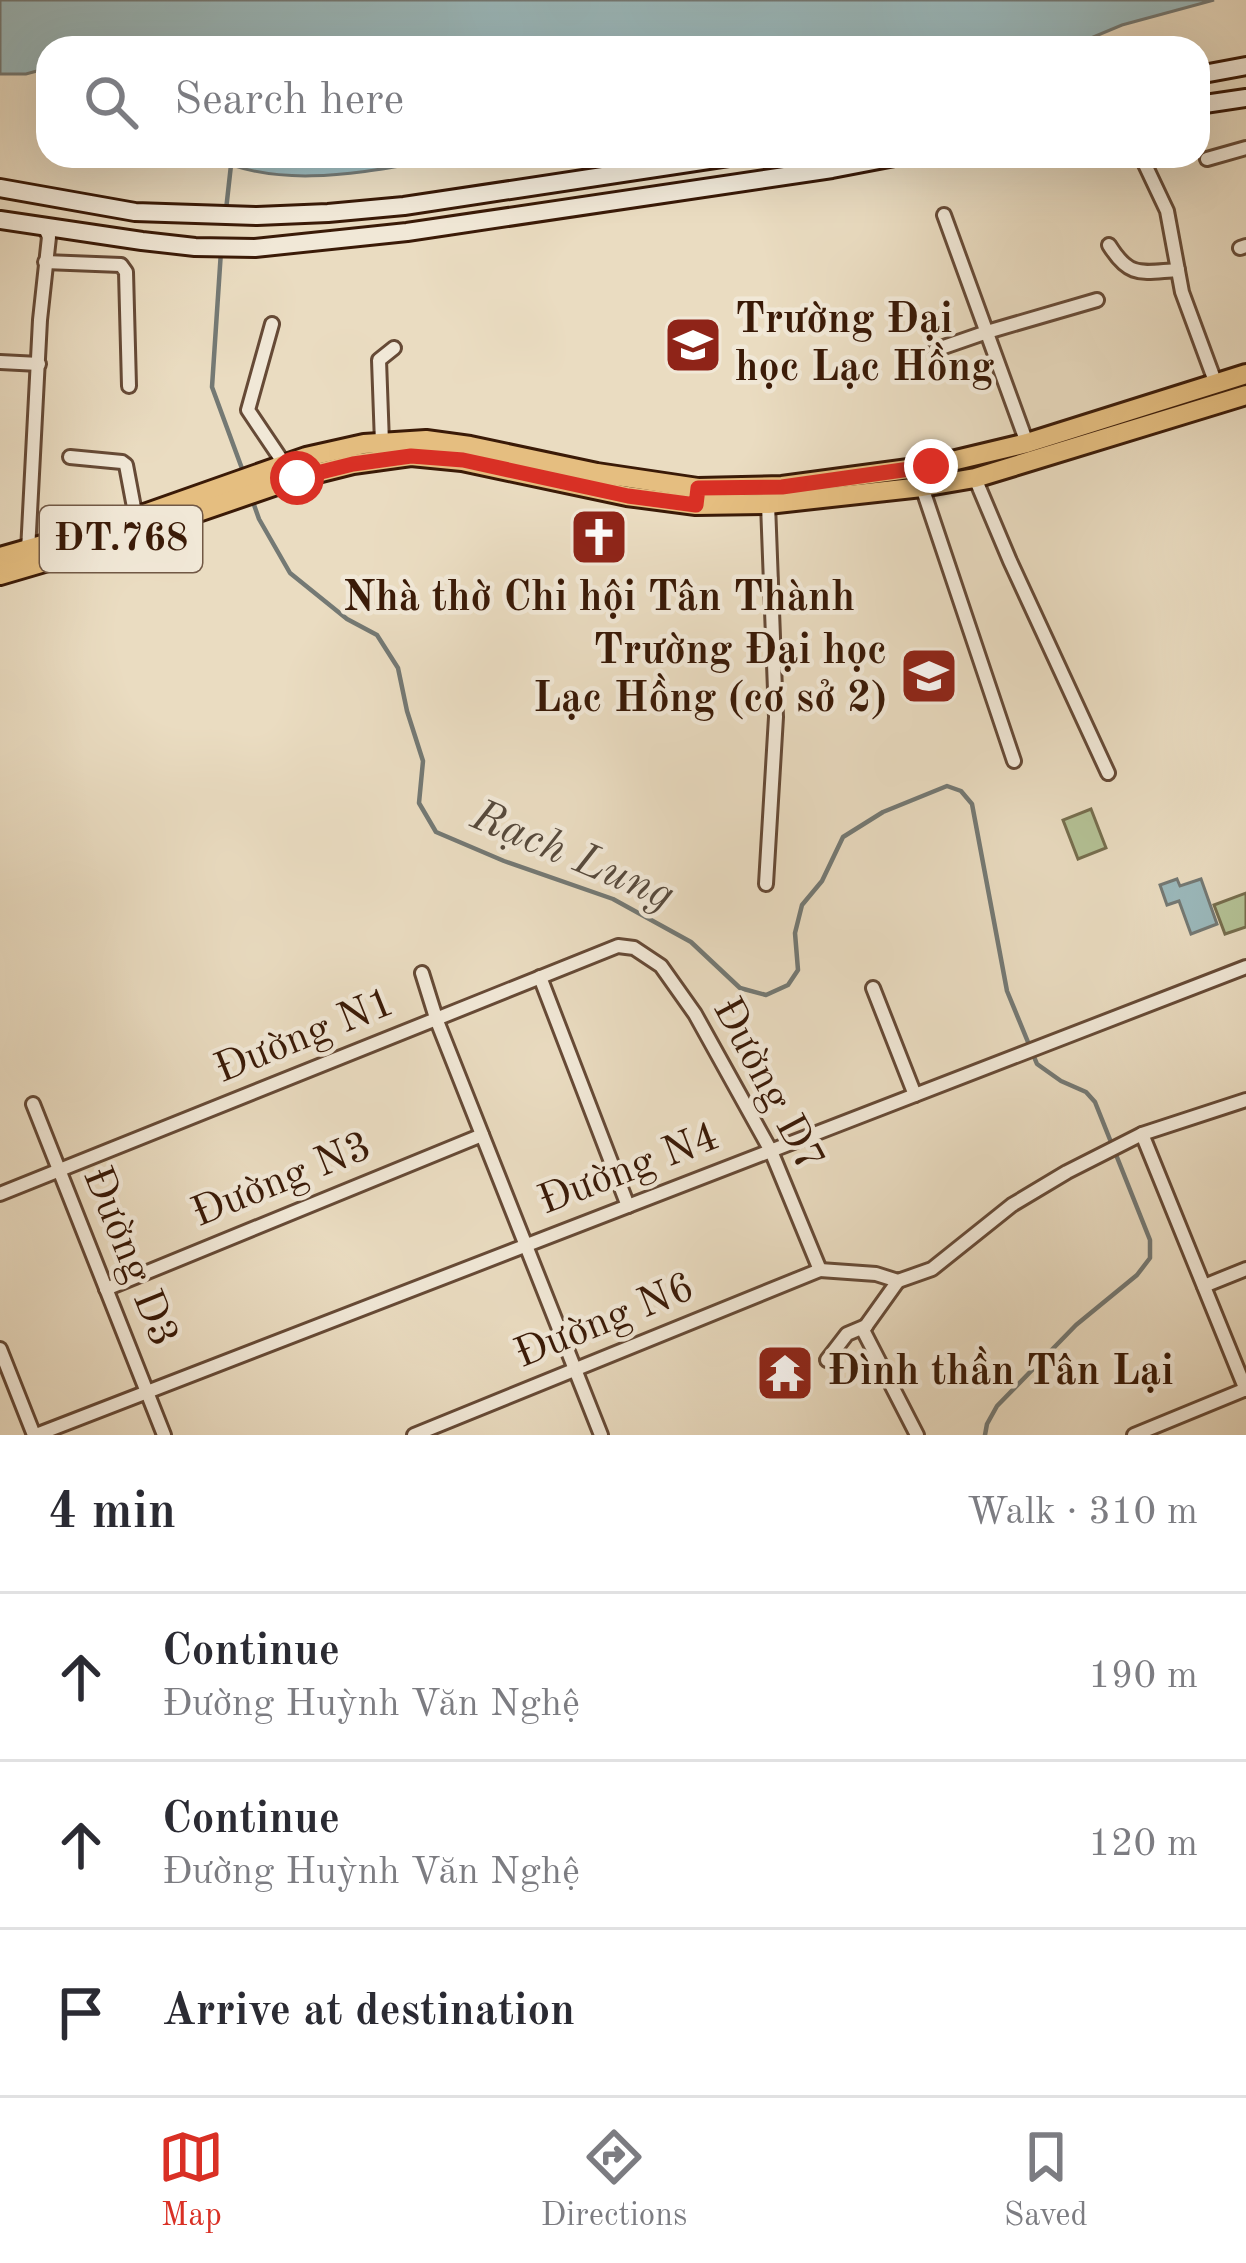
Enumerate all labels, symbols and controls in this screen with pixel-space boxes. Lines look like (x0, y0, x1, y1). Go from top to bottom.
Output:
search box (36, 36, 1210, 168)
icon: search (78, 69, 144, 135)
text: Search here (174, 79, 404, 124)
place label: Trường Đại học Lạc Hồng (735, 300, 994, 390)
school or university icon: Trường Đại học Lạc Hồng (662, 314, 724, 376)
route end (904, 439, 958, 493)
route start (270, 451, 324, 505)
road number: ĐT.768 (40, 506, 202, 572)
church icon: Nhà thờ Chi hội Tân Thành (568, 506, 630, 568)
place label: Nhà thờ Chi hội Tân Thành (343, 578, 855, 620)
place label: Trường Đại học Lạc Hồng (cơ sở 2) (533, 631, 887, 721)
school or university icon: Trường Đại học Lạc Hồng (cơ sở 2) (898, 645, 960, 707)
water label: Rạch Lung (463, 794, 680, 920)
street label: Đường N1 (209, 982, 401, 1092)
street label: Đường D7 (704, 991, 830, 1179)
street label: Đường N4 (533, 1116, 725, 1224)
street label: Đường N3 (186, 1126, 378, 1236)
street label: Đường D3 (74, 1161, 184, 1353)
street label: Đường N6 (509, 1267, 701, 1377)
temple icon: Đình thần Tân Lại (754, 1342, 816, 1404)
place label: Đình thần Tân Lại (827, 1346, 1174, 1394)
text: 4 min (48, 1488, 176, 1539)
text: Walk · 310 m (967, 1493, 1198, 1532)
text: Continue (162, 1630, 340, 1675)
icon: ahead (48, 1644, 114, 1710)
text: 190 m (1088, 1657, 1198, 1696)
text: Đường Huỳnh Văn Nghệ (162, 1685, 580, 1724)
text: Continue (162, 1798, 340, 1843)
icon: ahead (48, 1812, 114, 1878)
text: 120 m (1088, 1825, 1198, 1864)
text: Đường Huỳnh Văn Nghệ (162, 1853, 580, 1892)
icon: arrive (48, 1980, 114, 2046)
text: Arrive at destination (162, 1990, 575, 2035)
tab: Map (158, 2124, 224, 2237)
tab: Directions (541, 2124, 687, 2237)
tab: Saved (1004, 2124, 1088, 2237)

